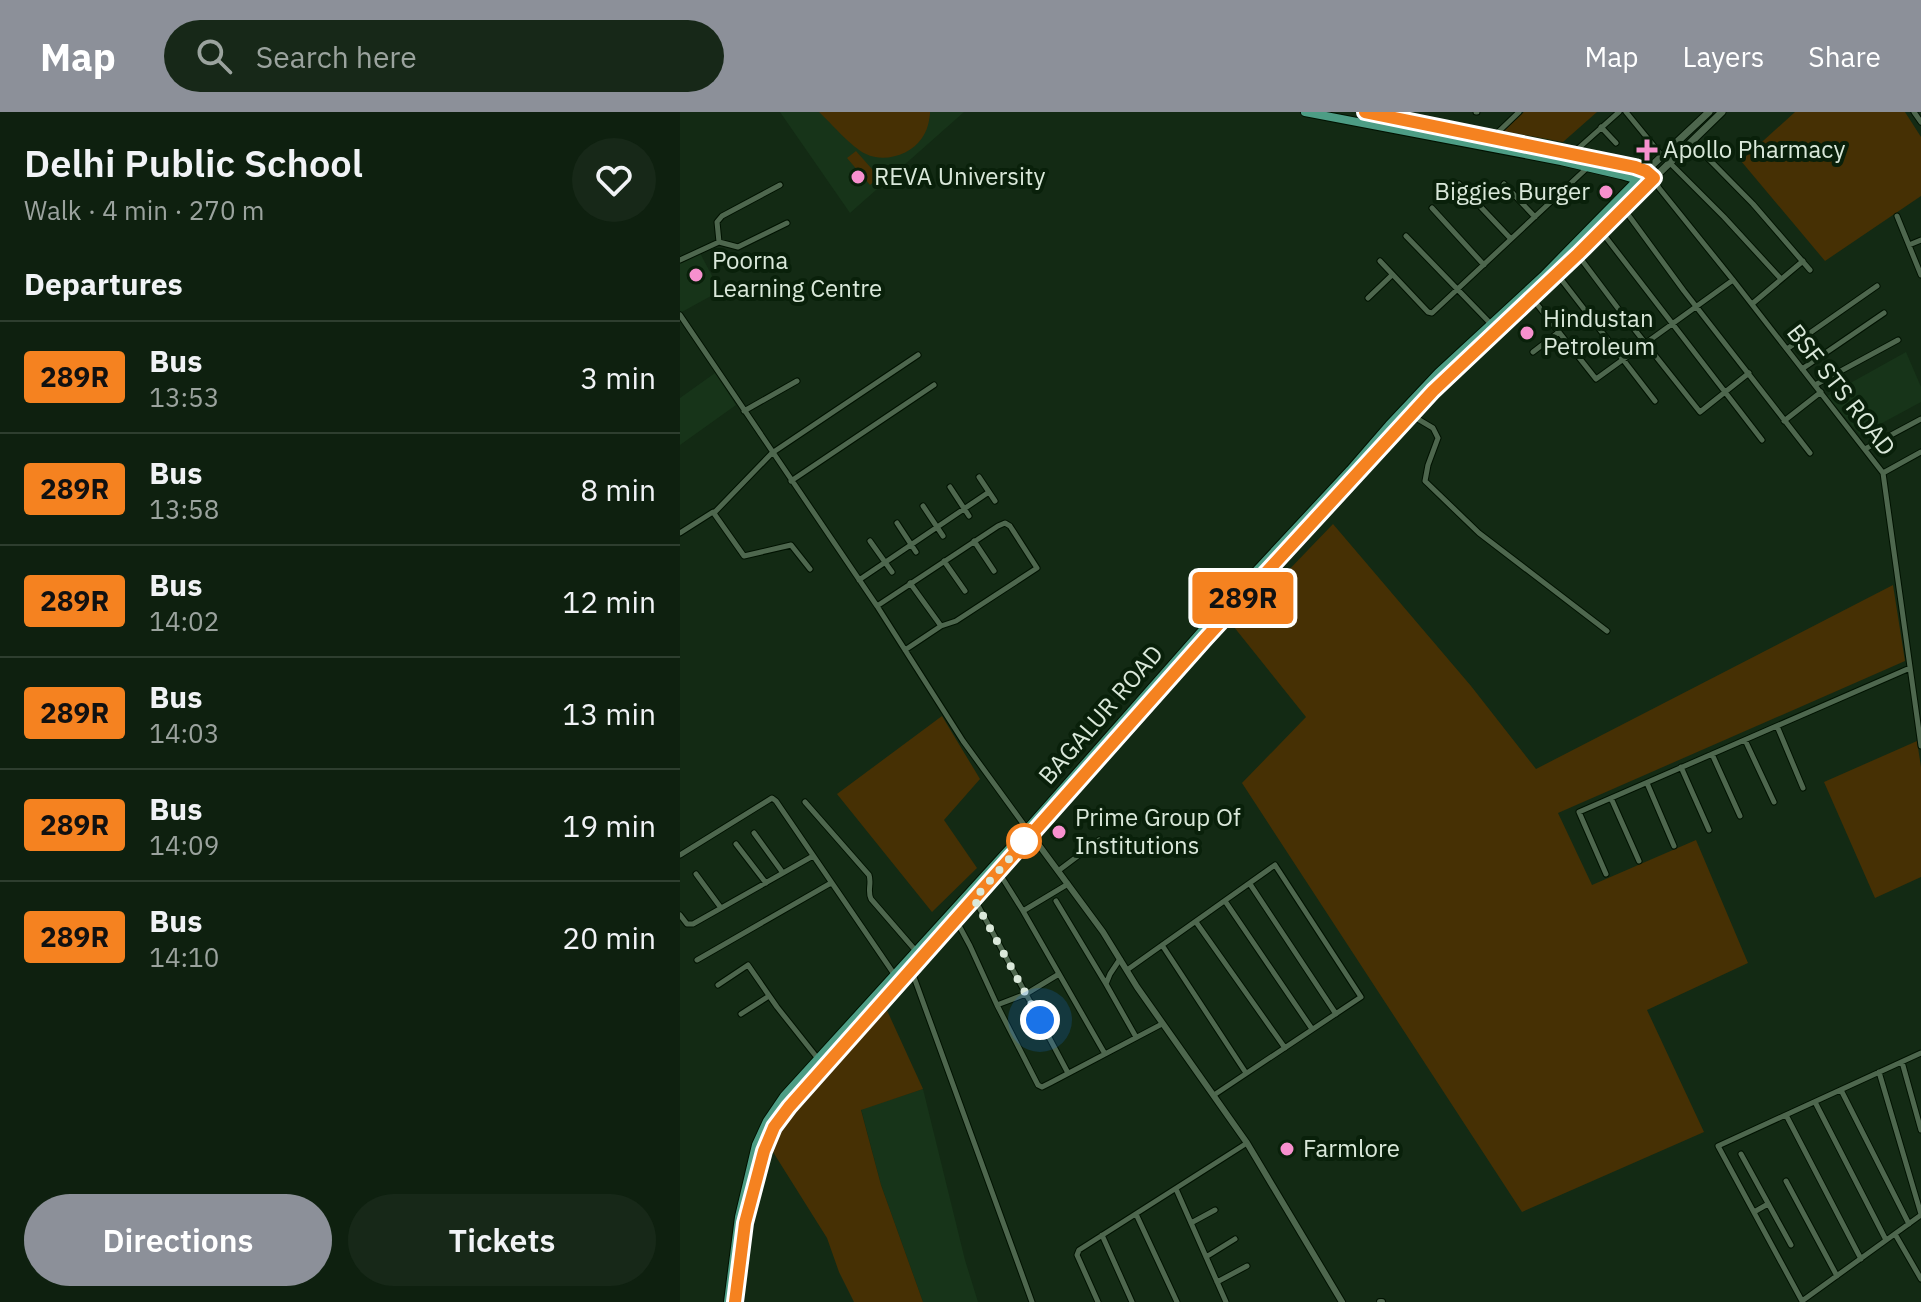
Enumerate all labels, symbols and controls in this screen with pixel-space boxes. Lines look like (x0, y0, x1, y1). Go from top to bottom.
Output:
search box (164, 20, 724, 92)
text: Map (40, 32, 116, 81)
icon: search (192, 34, 236, 78)
text: Search here (256, 37, 417, 76)
text: Map (1584, 38, 1638, 75)
text: Layers (1682, 38, 1764, 75)
text: Share (1808, 38, 1881, 75)
place label: Apollo Pharmacy (1663, 133, 1845, 165)
text: Delhi Public School (24, 138, 363, 187)
button: heart (572, 138, 656, 222)
marker: Apollo Pharmacy (1638, 141, 1656, 159)
place label: REVA University (874, 160, 1045, 192)
marker: REVA University (849, 168, 867, 186)
place label: Biggies Burger (1434, 175, 1590, 207)
marker: Biggies Burger (1597, 183, 1615, 201)
text: Walk · 4 min · 270 m (24, 193, 264, 227)
place label: Poorna Learning Centre (712, 244, 882, 304)
text: Departures (24, 264, 183, 303)
marker: Poorna Learning Centre (687, 266, 705, 284)
place label: Hindustan Petroleum (1543, 302, 1655, 362)
street label: BSF STS ROAD (1780, 317, 1903, 462)
marker: Hindustan Petroleum (1518, 324, 1536, 342)
text: Bus (149, 341, 202, 380)
text: 289R (40, 358, 109, 395)
text: 3 min (580, 358, 656, 397)
text: 13:53 (149, 380, 219, 414)
text: Bus (149, 453, 202, 492)
text: 289R (40, 470, 109, 507)
text: 8 min (580, 470, 656, 509)
text: 13:58 (149, 492, 219, 526)
text: Bus (149, 565, 202, 604)
line badge: 289R (1187, 572, 1299, 624)
text: 289R (1208, 579, 1278, 616)
text: 289R (40, 582, 109, 619)
text: 12 min (562, 582, 656, 621)
text: 14:02 (149, 604, 219, 638)
street label: BAGALUR ROAD (1031, 638, 1170, 791)
text: Bus (149, 677, 202, 716)
text: 289R (40, 694, 109, 731)
text: 13 min (562, 694, 656, 733)
text: 14:03 (149, 716, 219, 750)
text: Bus (149, 789, 202, 828)
place label: Prime Group Of Institutions (1075, 801, 1241, 861)
text: 289R (40, 806, 109, 843)
text: 19 min (562, 806, 656, 845)
marker: Prime Group Of Institutions (1050, 823, 1068, 841)
unlabelled marker (1007, 824, 1041, 858)
text: 14:09 (149, 828, 219, 862)
text: Bus (149, 901, 202, 940)
text: 289R (40, 918, 109, 955)
text: 20 min (562, 918, 656, 957)
text: 14:10 (149, 940, 219, 974)
your location (1020, 1000, 1060, 1040)
place label: Farmlore (1303, 1132, 1400, 1164)
marker: Farmlore (1278, 1140, 1296, 1158)
button: Directions (24, 1194, 332, 1286)
button: Tickets (348, 1194, 656, 1286)

